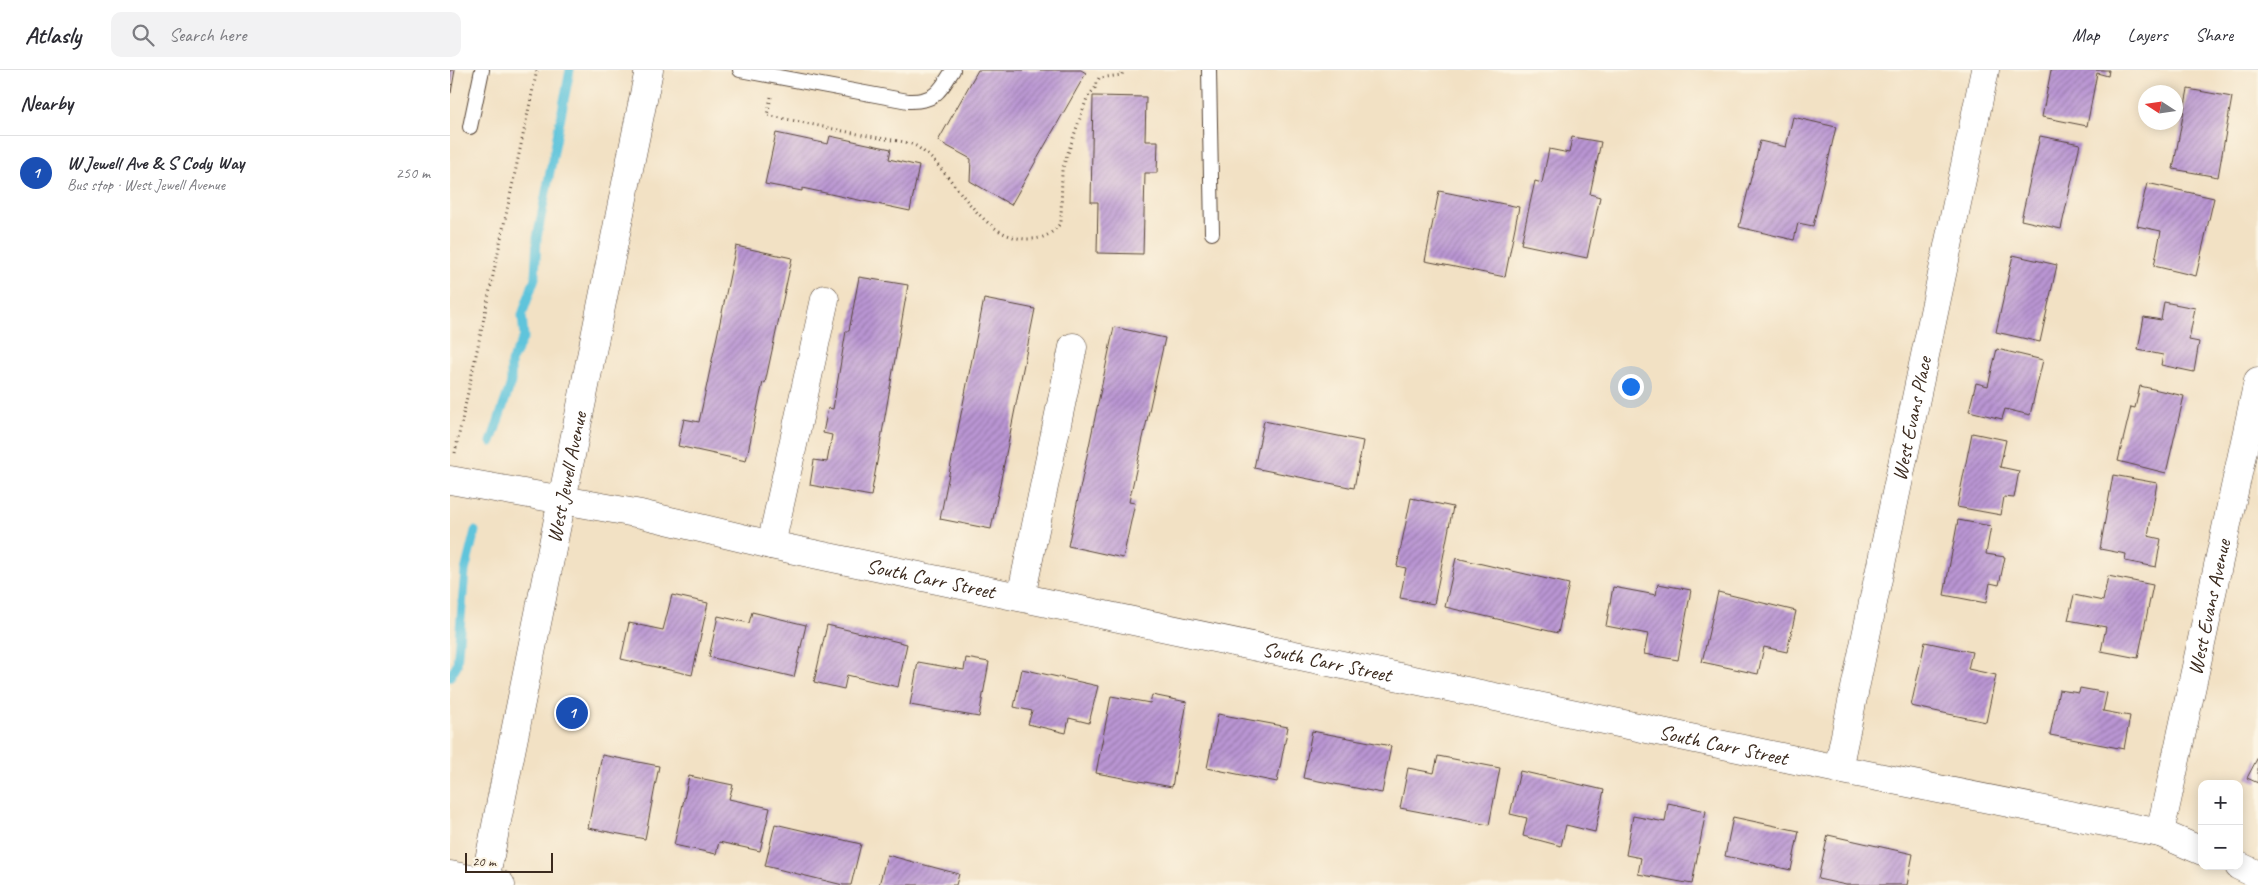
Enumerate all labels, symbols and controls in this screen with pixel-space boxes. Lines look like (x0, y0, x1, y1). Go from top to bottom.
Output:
search box (111, 12, 461, 57)
text: Atlasly (25, 20, 81, 50)
icon: search (129, 21, 157, 49)
text: Search here (169, 23, 246, 47)
text: Map (2072, 24, 2100, 46)
text: Layers (2128, 24, 2167, 46)
text: Share (2195, 24, 2233, 46)
north arrow (2138, 85, 2183, 130)
text: Nearby (20, 90, 73, 116)
text: W Jewell Ave & S Cody Way (67, 151, 244, 175)
text: 1 (32, 163, 40, 183)
text: 250 m (396, 163, 430, 183)
text: Bus stop · West Jewell Avenue (67, 175, 225, 195)
street label: West Evans Place (1886, 352, 1938, 483)
your location (1618, 374, 1644, 400)
street label: West Jewell Avenue (541, 408, 593, 545)
street label: West Evans Avenue (2182, 536, 2236, 677)
street label: South Carr Street (864, 552, 999, 605)
street label: South Carr Street (1260, 636, 1396, 688)
pin: 1 (556, 694, 588, 732)
street label: South Carr Street (1657, 719, 1792, 771)
map controls (2198, 780, 2243, 870)
button: + (2198, 780, 2243, 825)
button: − (2198, 825, 2243, 870)
scale bar (465, 850, 552, 873)
text: 20 m (472, 853, 496, 870)

